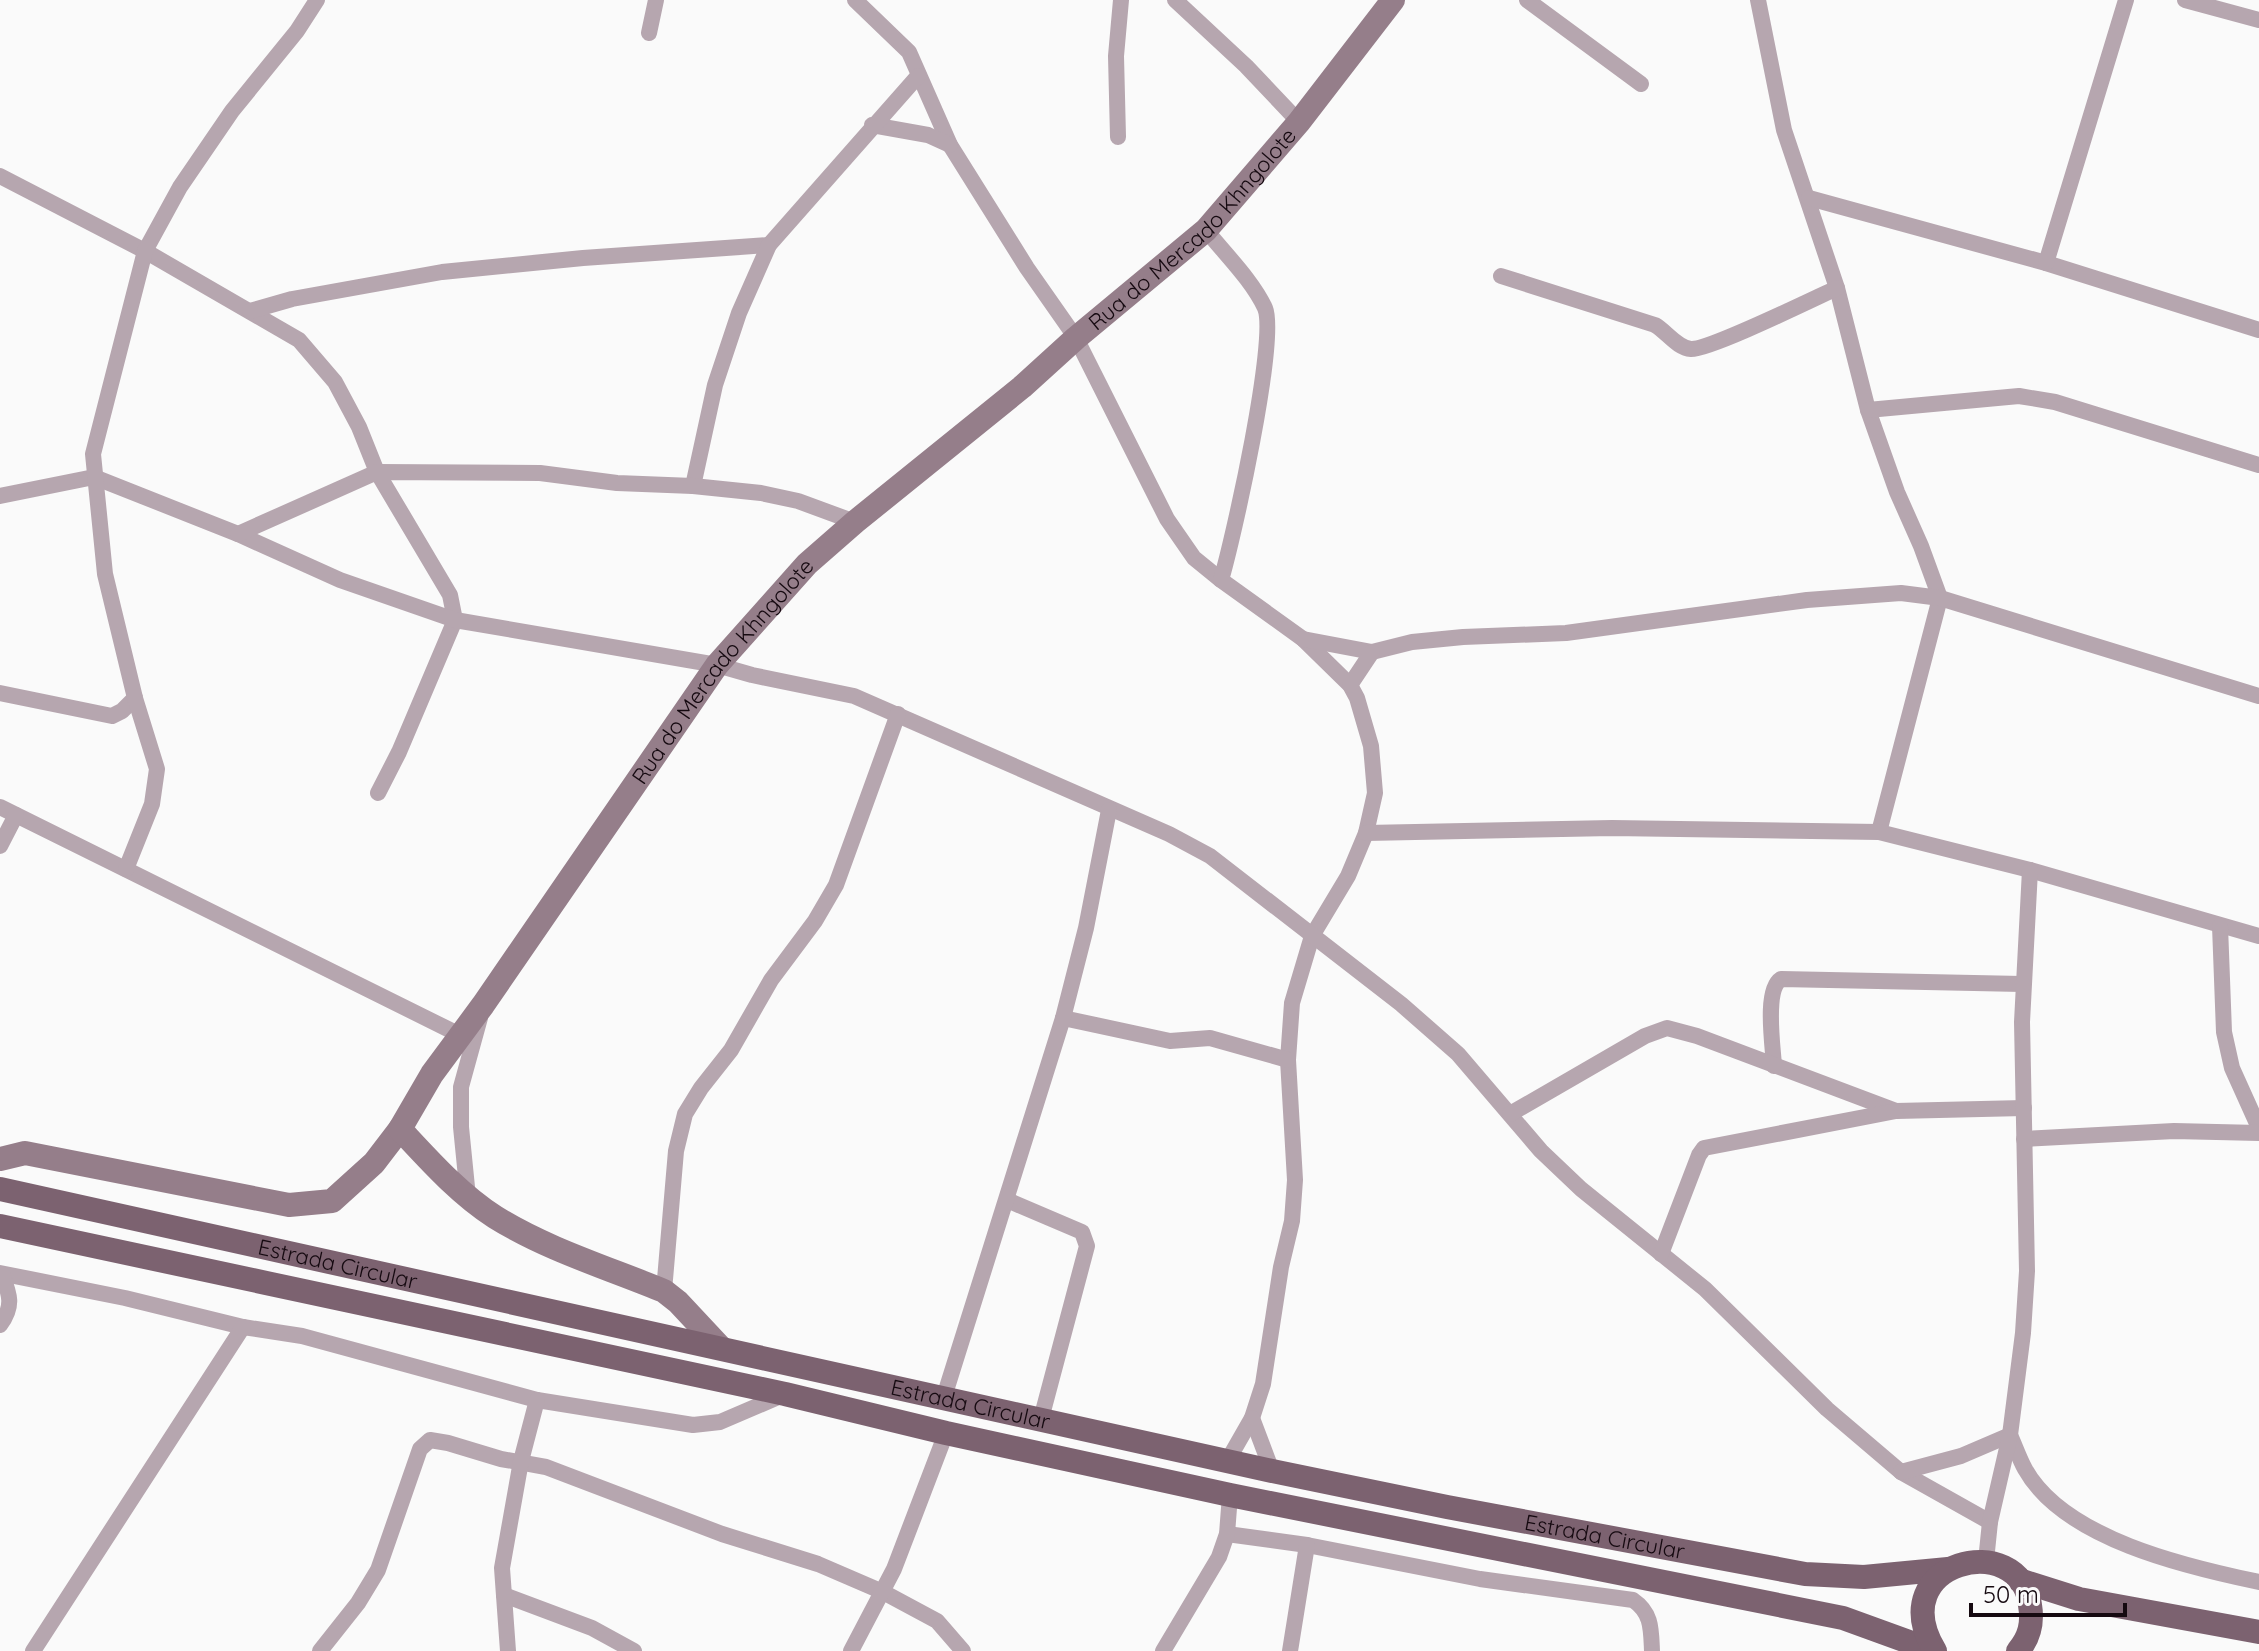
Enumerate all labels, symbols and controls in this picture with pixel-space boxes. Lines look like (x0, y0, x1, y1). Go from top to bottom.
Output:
street label: Rua do Mercado Khngolote (1082, 122, 1302, 336)
street label: Rua do Mercado Khngolote (625, 552, 819, 789)
street label: Estrada Circular (255, 1233, 421, 1295)
street label: Estrada Circular (888, 1373, 1053, 1436)
street label: Estrada Circular (1522, 1508, 1688, 1565)
scale bar (1971, 1567, 2125, 1617)
text: 50 m (1983, 1579, 2039, 1609)

